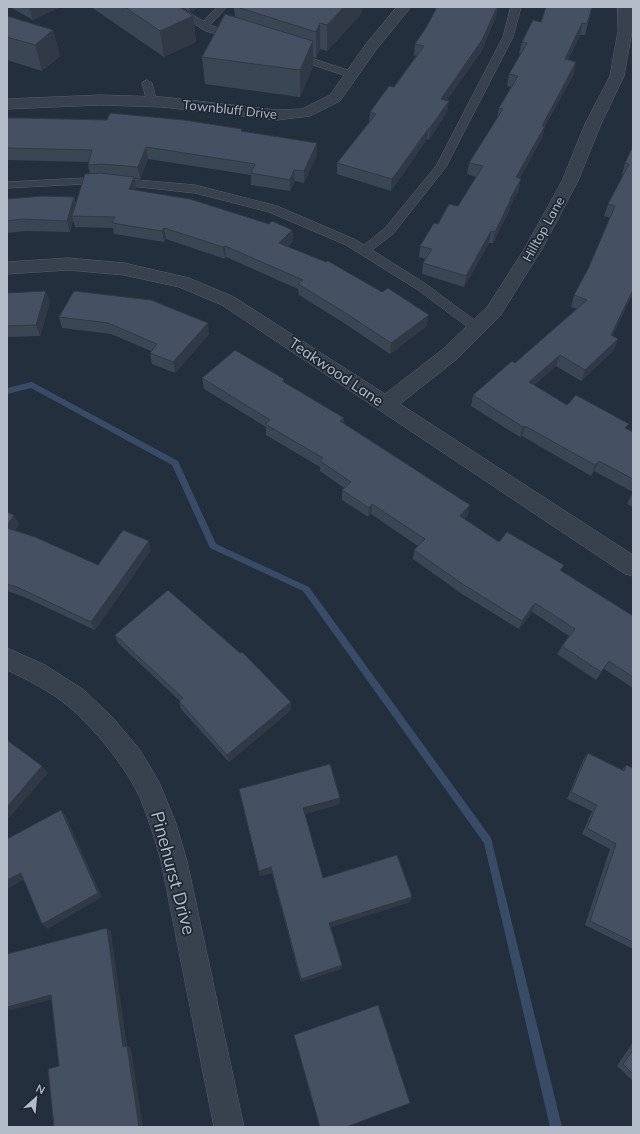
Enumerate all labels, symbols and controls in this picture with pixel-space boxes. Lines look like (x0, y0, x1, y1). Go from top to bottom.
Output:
street label: Townbluff Drive (182, 96, 278, 122)
street label: Hilltop Lane (519, 194, 567, 264)
street label: Teakwood Lane (286, 333, 387, 410)
street label: Pinehurst Drive (146, 809, 201, 937)
north arrow (16, 1078, 56, 1118)
text: N (34, 1081, 47, 1097)

